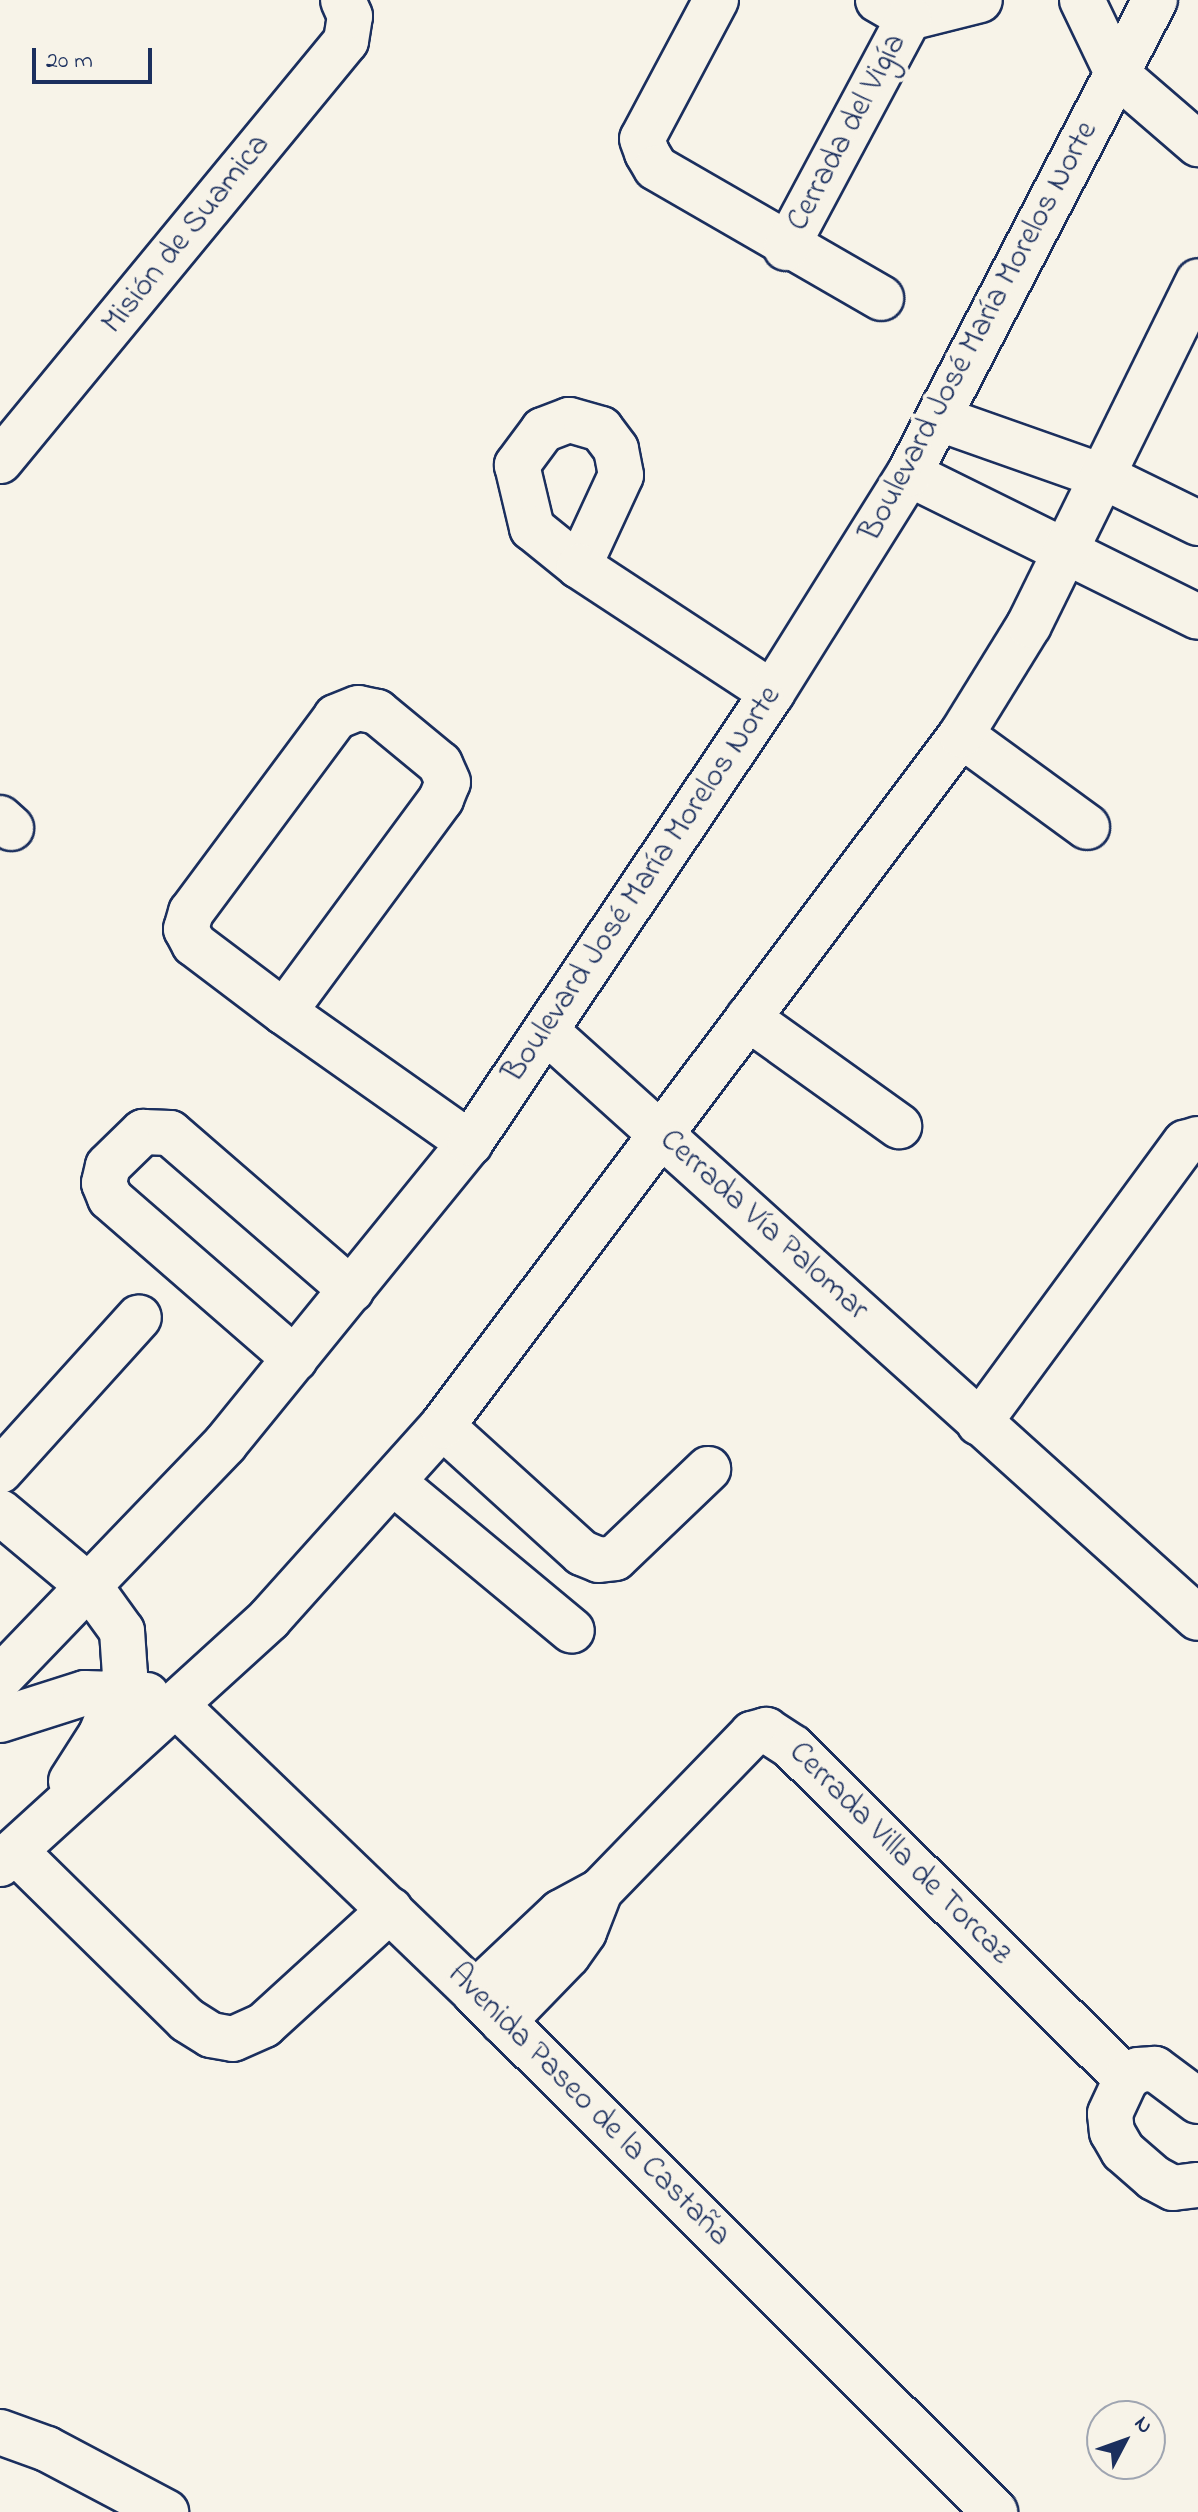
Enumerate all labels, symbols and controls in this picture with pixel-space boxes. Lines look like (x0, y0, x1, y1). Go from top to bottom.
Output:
street label: Cerrada del Vigía (780, 28, 916, 238)
scale bar (36, 32, 156, 82)
text: 20 m (46, 44, 93, 79)
street label: Boulevard José María Morelos Norte (853, 115, 1107, 549)
street label: Misión de Suamica (95, 127, 279, 343)
street label: Boulevard José María Morelos Norte (496, 679, 790, 1091)
street label: Cerrada Vía Palomar (651, 1122, 875, 1330)
street label: Cerrada Villa de Torcaz (780, 1735, 1018, 1973)
street label: Avenida Paseo de la Castaña (438, 1956, 738, 2256)
north arrow (1086, 2400, 1166, 2480)
text: N (1126, 2409, 1160, 2442)

